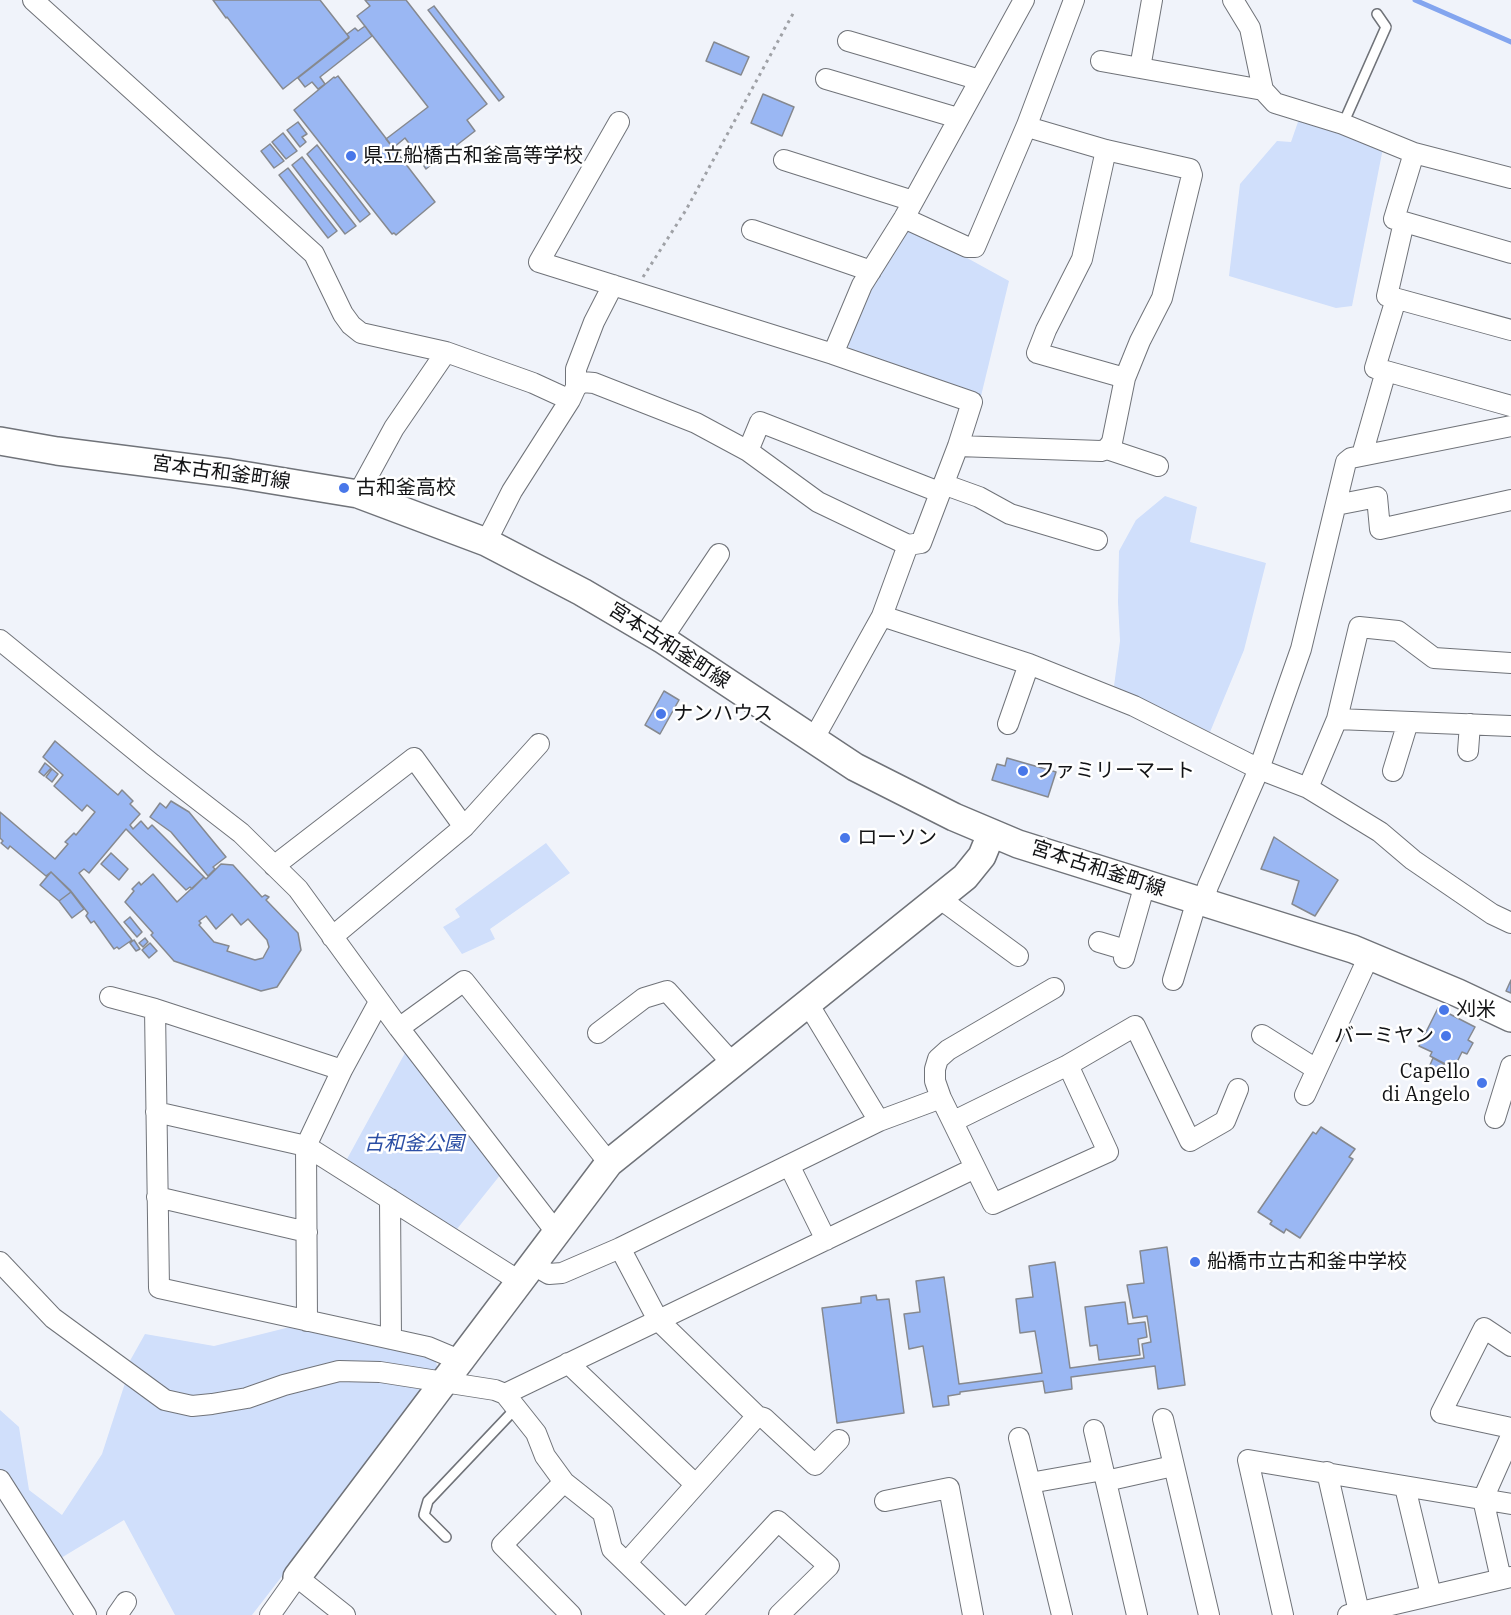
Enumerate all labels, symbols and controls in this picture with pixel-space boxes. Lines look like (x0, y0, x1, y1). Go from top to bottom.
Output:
place label: 県立船橋古和釜高等学校 (363, 144, 583, 168)
marker: 県立船橋古和釜高等学校 (344, 149, 358, 163)
street label: 宮本古和釜町線 (150, 451, 292, 495)
place label: 古和釜高校 (356, 476, 456, 500)
marker: 古和釜高校 (337, 481, 351, 495)
street label: 宮本古和釜町線 (604, 598, 734, 694)
place label: ナンハウス (673, 702, 773, 726)
marker: ナンハウス (654, 707, 668, 721)
place label: ファミリーマート (1035, 759, 1195, 783)
marker: ファミリーマート (1016, 764, 1030, 778)
place label: ローソン (857, 826, 937, 850)
marker: ローソン (838, 831, 852, 845)
street label: 宮本古和釜町線 (1028, 836, 1168, 902)
place label: 刈米 (1456, 998, 1496, 1022)
marker: 刈米 (1437, 1003, 1451, 1017)
place label: バーミヤン (1334, 1024, 1434, 1048)
marker: バーミヤン (1439, 1029, 1453, 1043)
place label: Capello di Angelo (1382, 1060, 1470, 1107)
marker: Capello di Angelo (1475, 1076, 1489, 1090)
park label: 古和釜公園 (364, 1132, 464, 1156)
place label: 船橋市立古和釜中学校 (1207, 1250, 1407, 1274)
marker: 船橋市立古和釜中学校 (1188, 1255, 1202, 1269)

